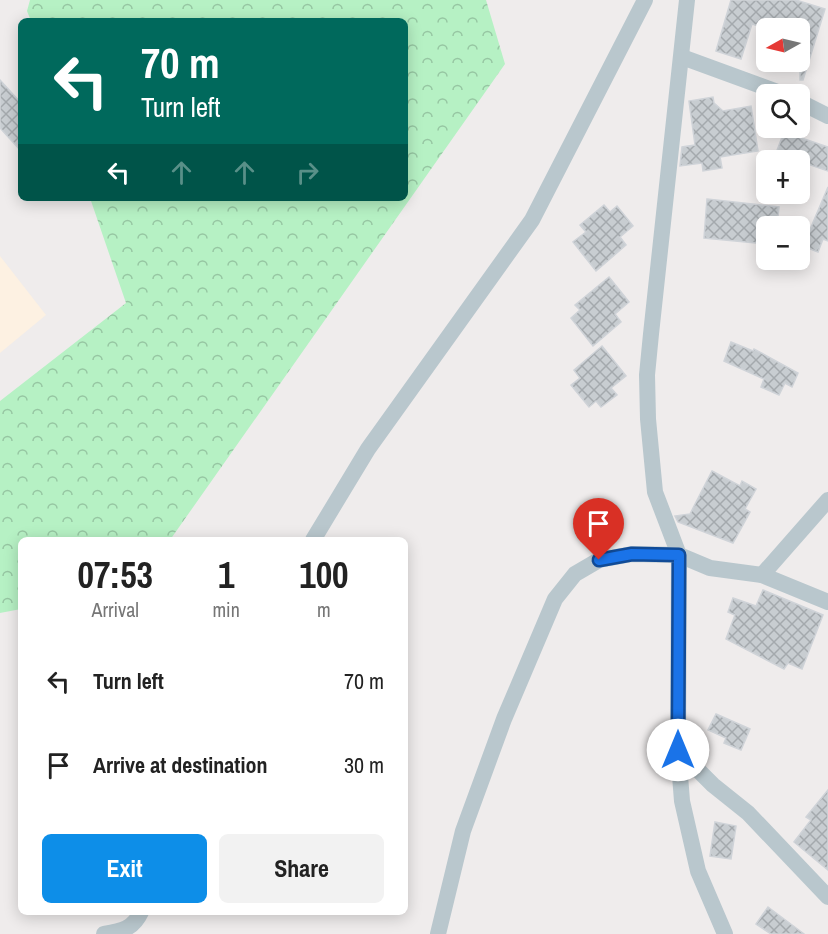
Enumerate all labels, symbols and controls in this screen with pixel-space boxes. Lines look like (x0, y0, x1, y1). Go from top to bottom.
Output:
north arrow (756, 18, 810, 72)
map controls (756, 18, 810, 270)
text: 70 m (141, 35, 220, 91)
icon: left (42, 42, 120, 120)
button: search (756, 84, 810, 138)
text: Turn left (141, 89, 220, 125)
button: + (756, 150, 810, 204)
icon: left (102, 156, 135, 189)
icon: ahead (165, 156, 198, 189)
icon: ahead (228, 156, 261, 189)
icon: right (291, 156, 324, 189)
button: − (756, 216, 810, 270)
pin (573, 498, 624, 560)
icon: arrive (582, 507, 615, 540)
text: 07:53 (77, 551, 153, 599)
text: 1 (218, 551, 234, 599)
text: 100 (299, 551, 349, 599)
text: Arrival (92, 596, 139, 623)
text: min (212, 596, 240, 623)
text: m (317, 596, 331, 623)
icon: left (42, 665, 75, 698)
text: Turn left (93, 666, 164, 696)
text: 70 m (344, 666, 384, 696)
position arrow (646, 718, 710, 782)
icon: arrive (42, 749, 75, 782)
text: Arrive at destination (93, 750, 267, 780)
text: 30 m (344, 750, 384, 780)
button: Exit (42, 834, 207, 903)
button: Share (219, 834, 384, 903)

